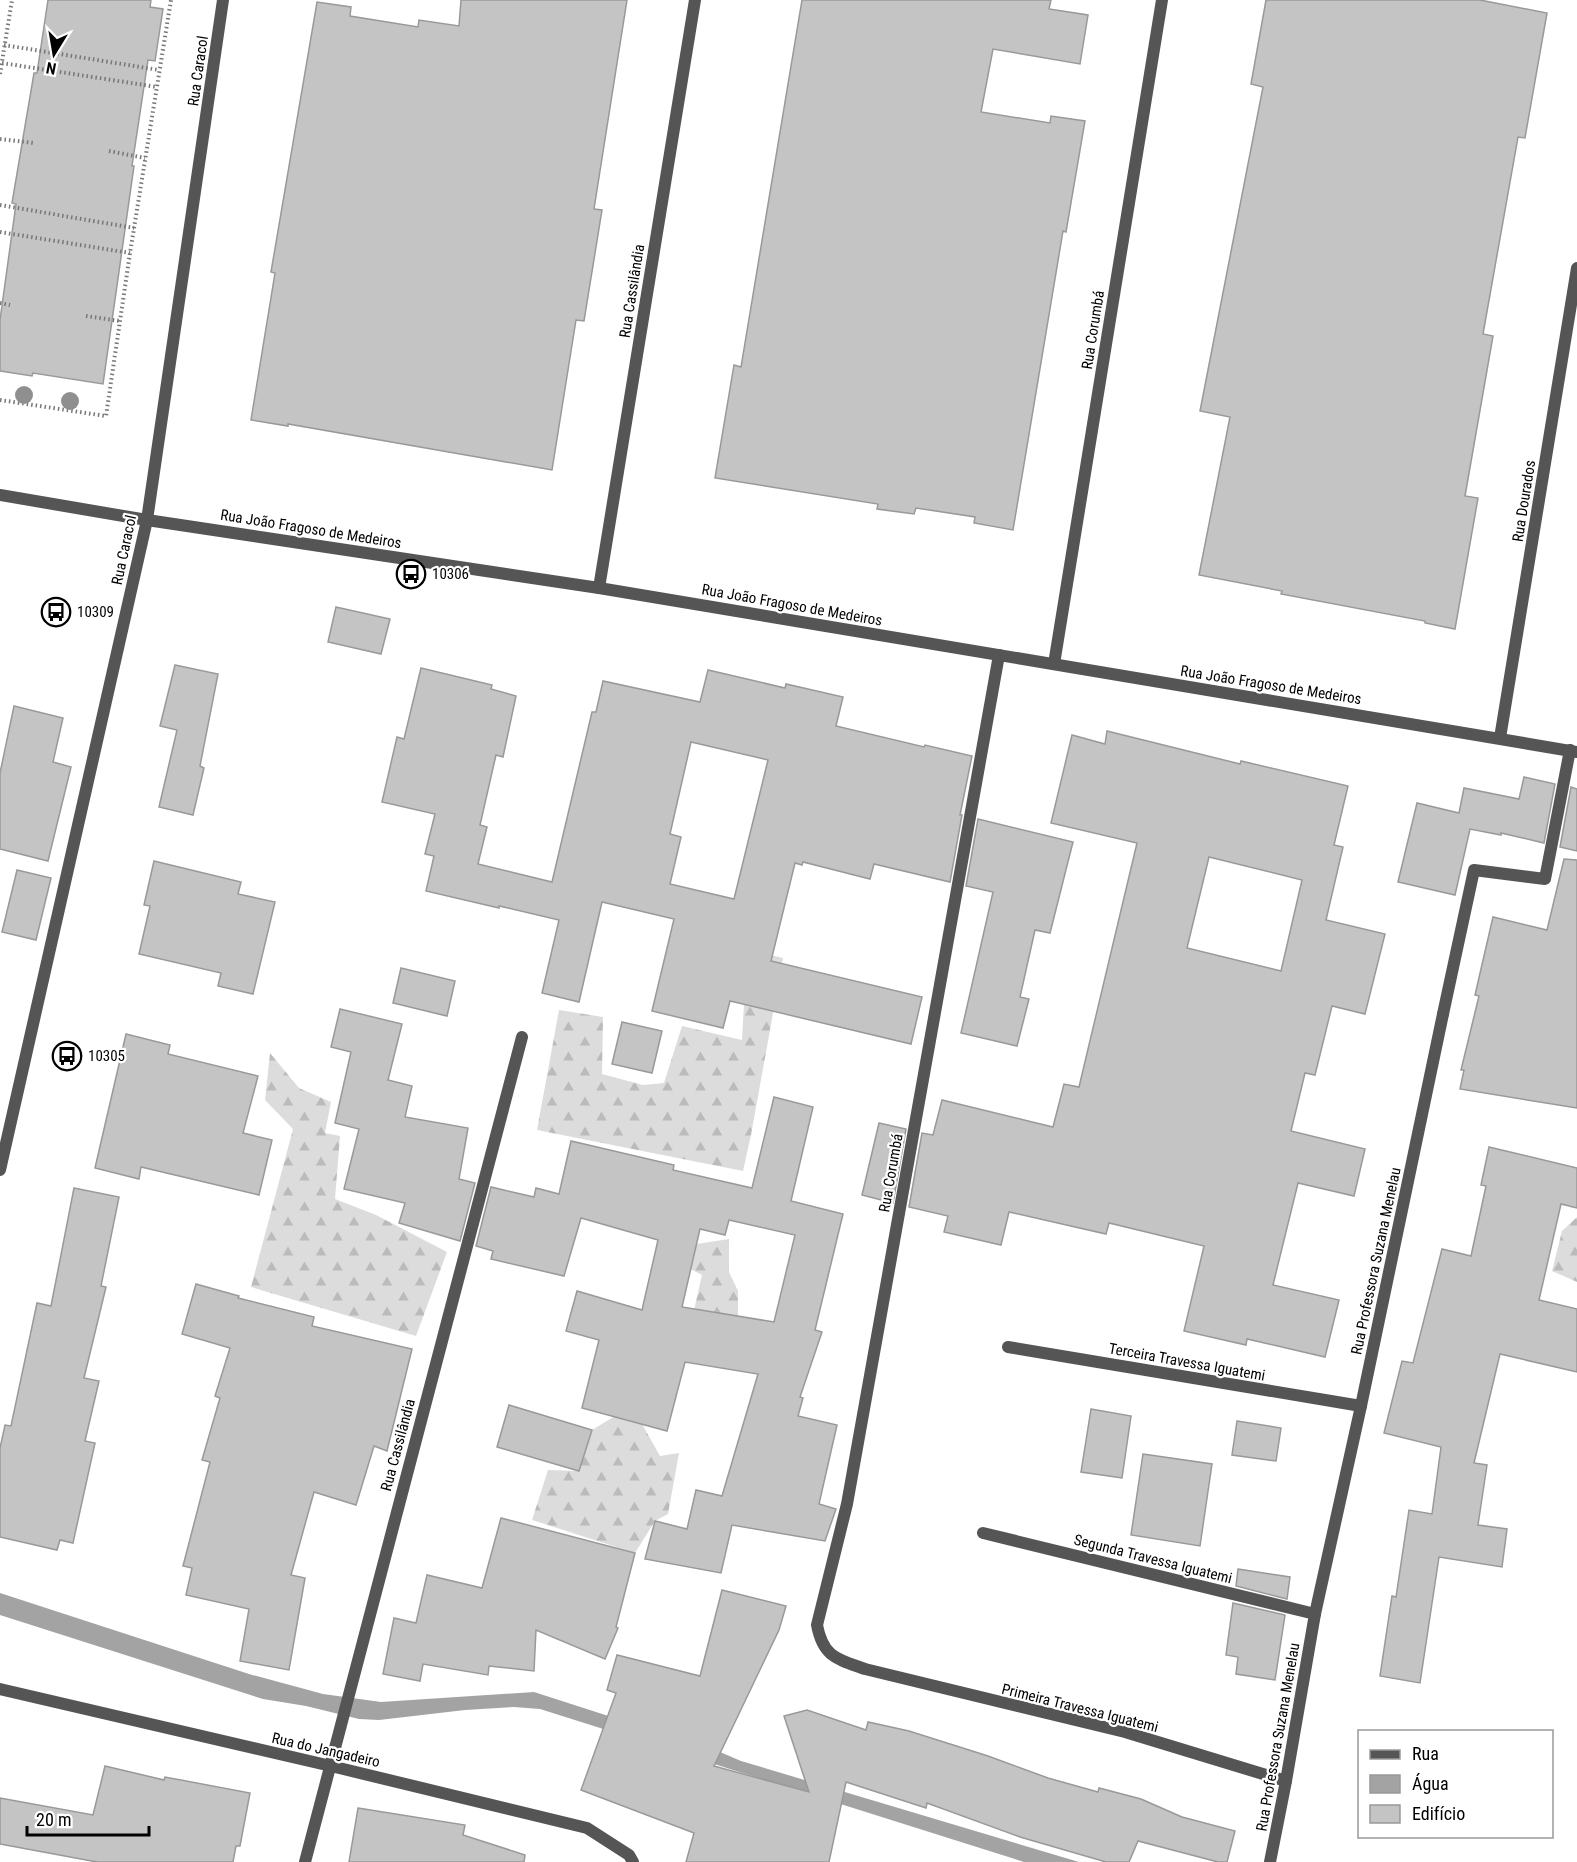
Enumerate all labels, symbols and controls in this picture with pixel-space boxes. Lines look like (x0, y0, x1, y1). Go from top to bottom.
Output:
north arrow (24, 24, 84, 84)
street label: Rua Caracol (184, 35, 212, 107)
text: N (45, 58, 58, 78)
street label: Rua Cassilândia (616, 243, 648, 339)
street label: Rua Corumbá (1078, 289, 1108, 371)
street label: Rua Dourados (1509, 459, 1539, 543)
street label: Rua João Fragoso de Medeiros (219, 506, 403, 552)
street label: Rua Caracol (108, 513, 140, 587)
bus stop icon: 10306 (395, 558, 427, 590)
place label: 10306 (432, 565, 469, 583)
street label: Rua João Fragoso de Medeiros (700, 580, 884, 630)
bus stop icon: 10309 (40, 596, 72, 628)
place label: 10309 (77, 603, 114, 621)
street label: Rua João Fragoso de Medeiros (1179, 662, 1363, 708)
bus stop icon: 10305 (51, 1040, 83, 1072)
place label: 10305 (88, 1047, 125, 1065)
street label: Rua Corumbá (875, 1132, 907, 1214)
street label: Rua Professora Suzana Menelau (1347, 1166, 1405, 1356)
street label: Terceira Travessa Iguatemi (1107, 1339, 1267, 1385)
street label: Rua Cassilândia (377, 1397, 419, 1493)
street label: Segunda Travessa Iguatemi (1072, 1531, 1234, 1587)
street label: Rua Professora Suzana Menelau (1253, 1641, 1303, 1833)
street label: Primeira Travessa Iguatemi (1000, 1680, 1160, 1736)
street label: Rua do Jangadeiro (270, 1729, 382, 1771)
legend (1358, 1730, 1553, 1838)
text: Rua (1412, 1743, 1439, 1764)
text: Água (1412, 1773, 1449, 1794)
scale bar (27, 1799, 148, 1837)
text: Edifício (1412, 1803, 1465, 1824)
text: 20 m (36, 1809, 71, 1830)

